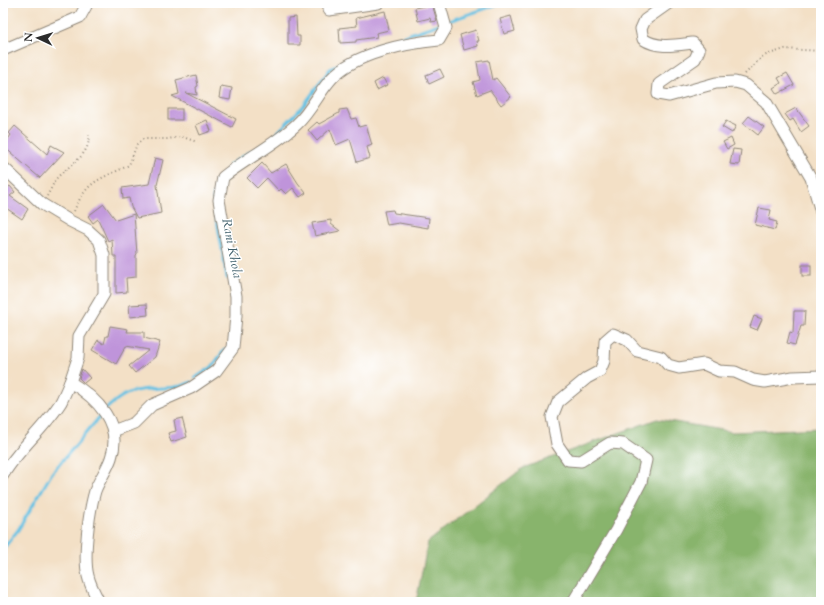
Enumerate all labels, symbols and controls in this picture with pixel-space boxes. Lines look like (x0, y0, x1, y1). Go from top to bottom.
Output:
north arrow (18, 18, 58, 58)
text: N (21, 32, 36, 43)
water label: Rani Khola (217, 217, 247, 280)

